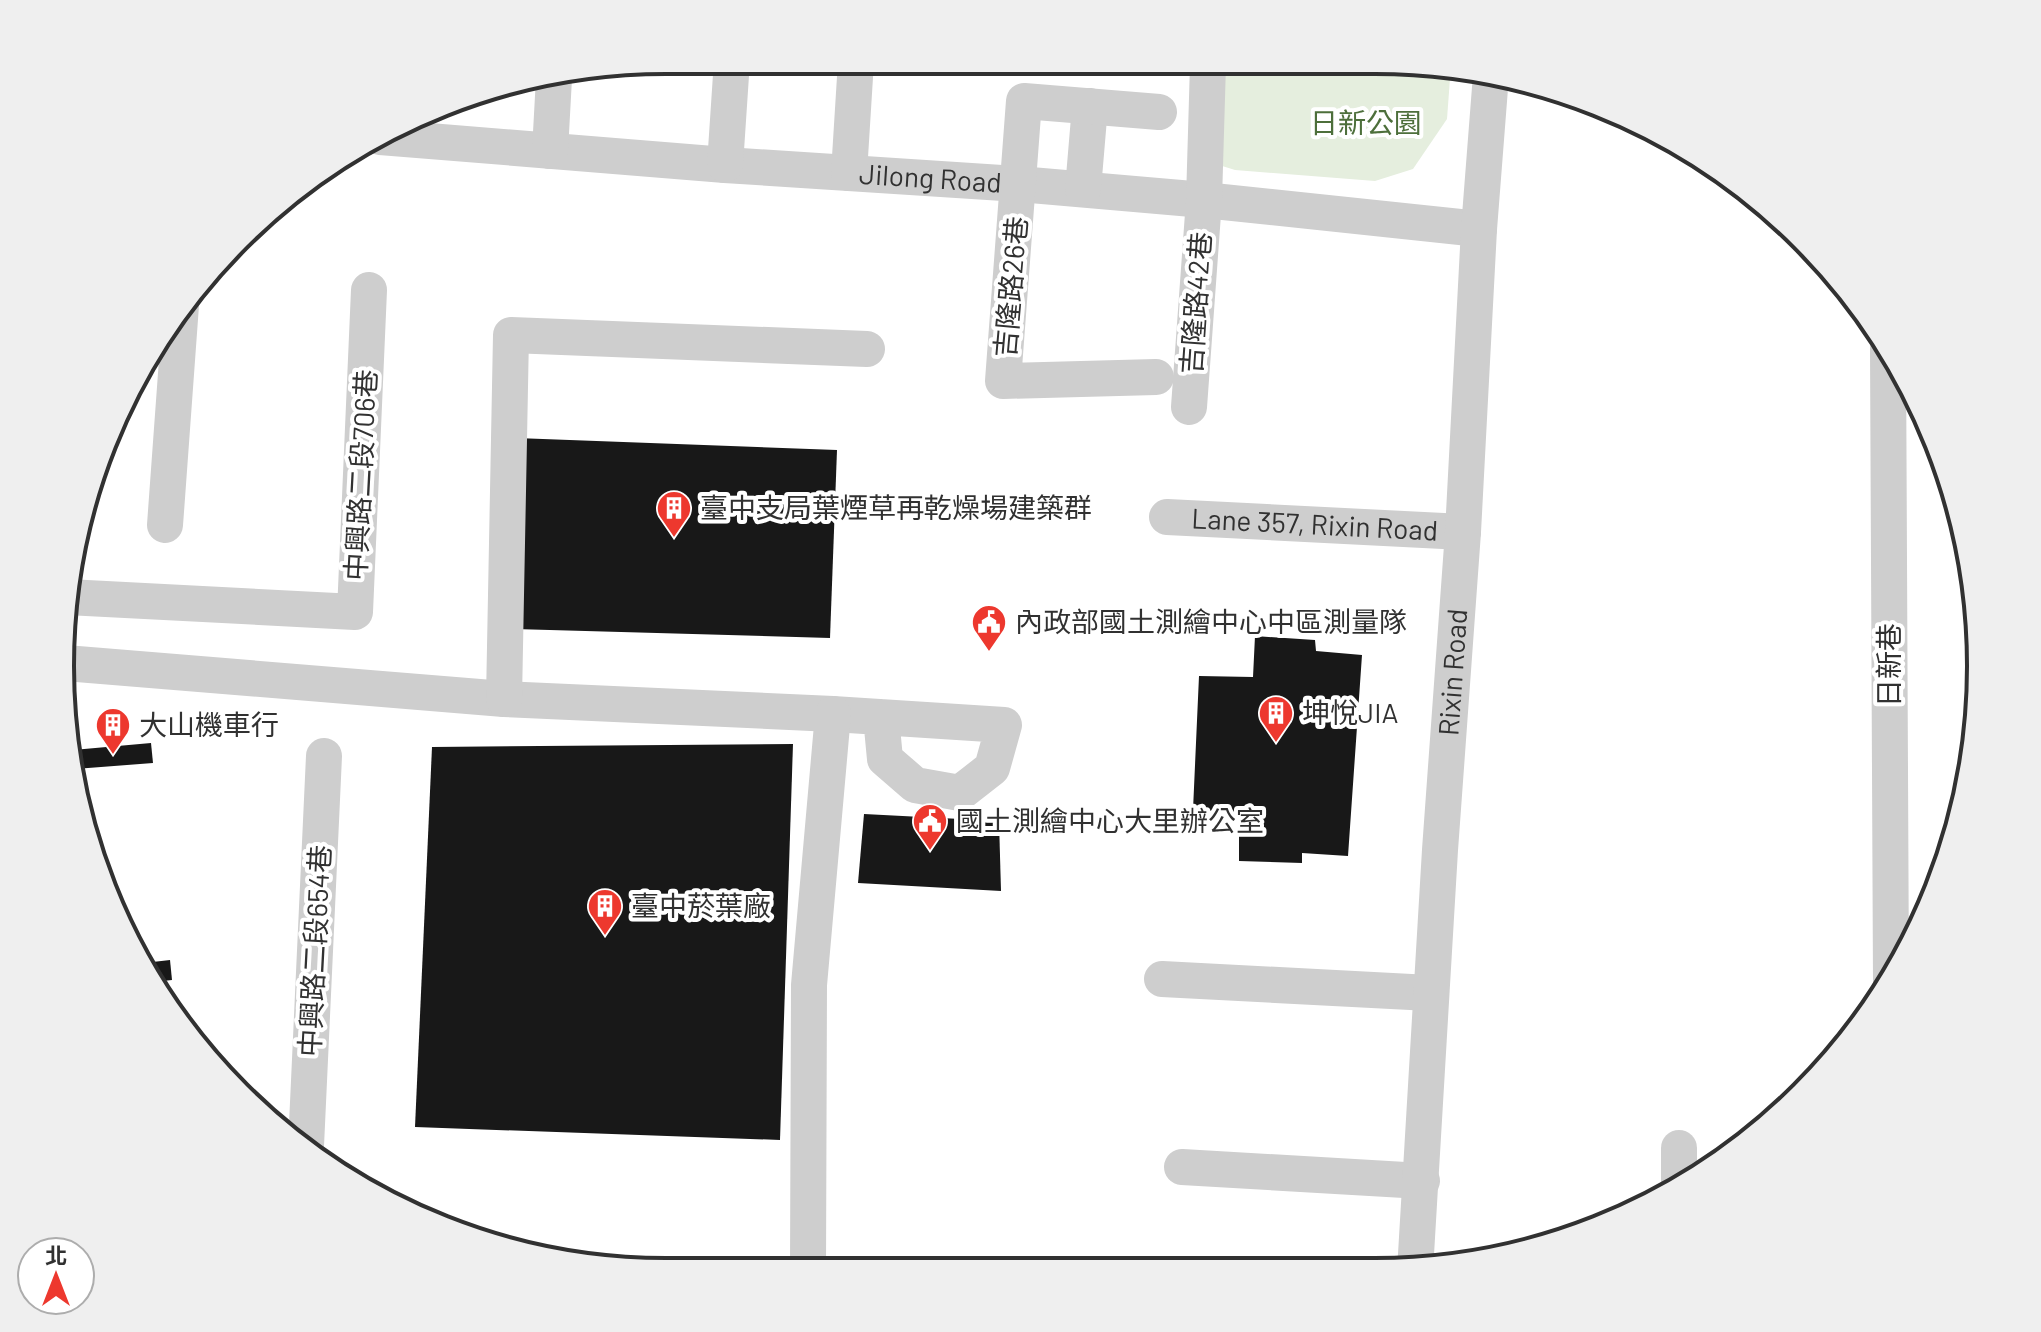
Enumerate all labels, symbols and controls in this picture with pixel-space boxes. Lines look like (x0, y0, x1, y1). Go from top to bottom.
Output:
park label: 日新公園 (1310, 105, 1422, 139)
street label: Jilong Road (858, 156, 1003, 199)
street label: 吉隆路26巷 (987, 215, 1033, 359)
street label: 吉隆路42巷 (1173, 231, 1217, 375)
street label: 中興路二段706巷 (337, 368, 383, 581)
building icon: 臺中支局葉煙草再乾燥場建築群 (655, 489, 693, 539)
place label: 臺中支局葉煙草再乾燥場建築群 (700, 490, 1092, 524)
street label: Lane 357, Rixin Road (1191, 500, 1439, 547)
public building icon: 內政部國土測繪中心中區測量隊 (970, 603, 1008, 653)
place label: 內政部國土測繪中心中區測量隊 (1015, 604, 1407, 638)
street label: Rixin Road (1430, 607, 1473, 737)
street label: 日新巷 (1871, 623, 1905, 707)
building icon: 坤悅JIA (1257, 694, 1295, 744)
place label: 坤悅JIA (1302, 695, 1398, 729)
building icon: 大山機車行 (94, 706, 132, 756)
place label: 大山機車行 (139, 707, 279, 741)
public building icon: 國土測繪中心大里辦公室 (911, 802, 949, 852)
place label: 國土測繪中心大里辦公室 (956, 803, 1264, 837)
street label: 中興路二段654巷 (291, 844, 337, 1058)
building icon: 臺中菸葉廠 (586, 887, 624, 937)
place label: 臺中菸葉廠 (631, 888, 771, 922)
north arrow (16, 1236, 96, 1316)
text: 北 (45, 1242, 67, 1268)

